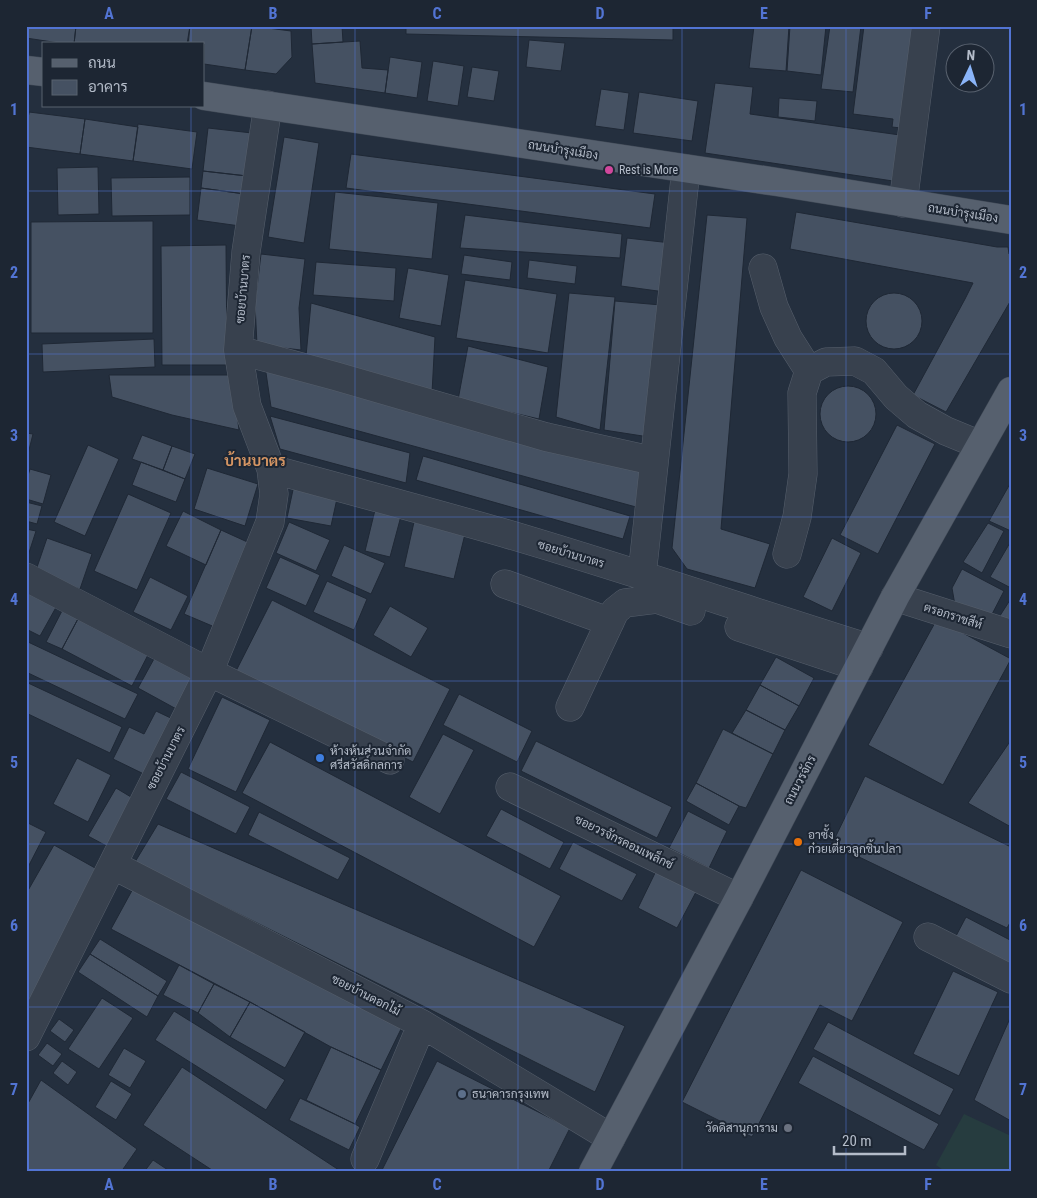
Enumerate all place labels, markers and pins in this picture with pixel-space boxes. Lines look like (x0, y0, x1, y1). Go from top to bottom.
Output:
place label: Rest is More (619, 163, 678, 177)
marker: Rest is More (603, 164, 615, 176)
place label: ห้างหุ้นส่วนจำกัด ศรีสวัสดิ์กลการ (330, 744, 411, 772)
marker: ห้างหุ้นส่วนจำกัด ศรีสวัสดิ์กลการ (314, 752, 326, 764)
place label: อาซั้ง ก๋วยเตี๋ยวลูกชิ้นปลา (808, 824, 901, 857)
marker: อาซั้ง ก๋วยเตี๋ยวลูกชิ้นปลา (792, 836, 804, 848)
place label: ธนาคารกรุงเทพ (472, 1087, 549, 1103)
marker: ธนาคารกรุงเทพ (456, 1088, 468, 1100)
place label: วัดดิสานุการาม (705, 1121, 778, 1137)
marker: วัดดิสานุการาม (782, 1122, 794, 1134)

